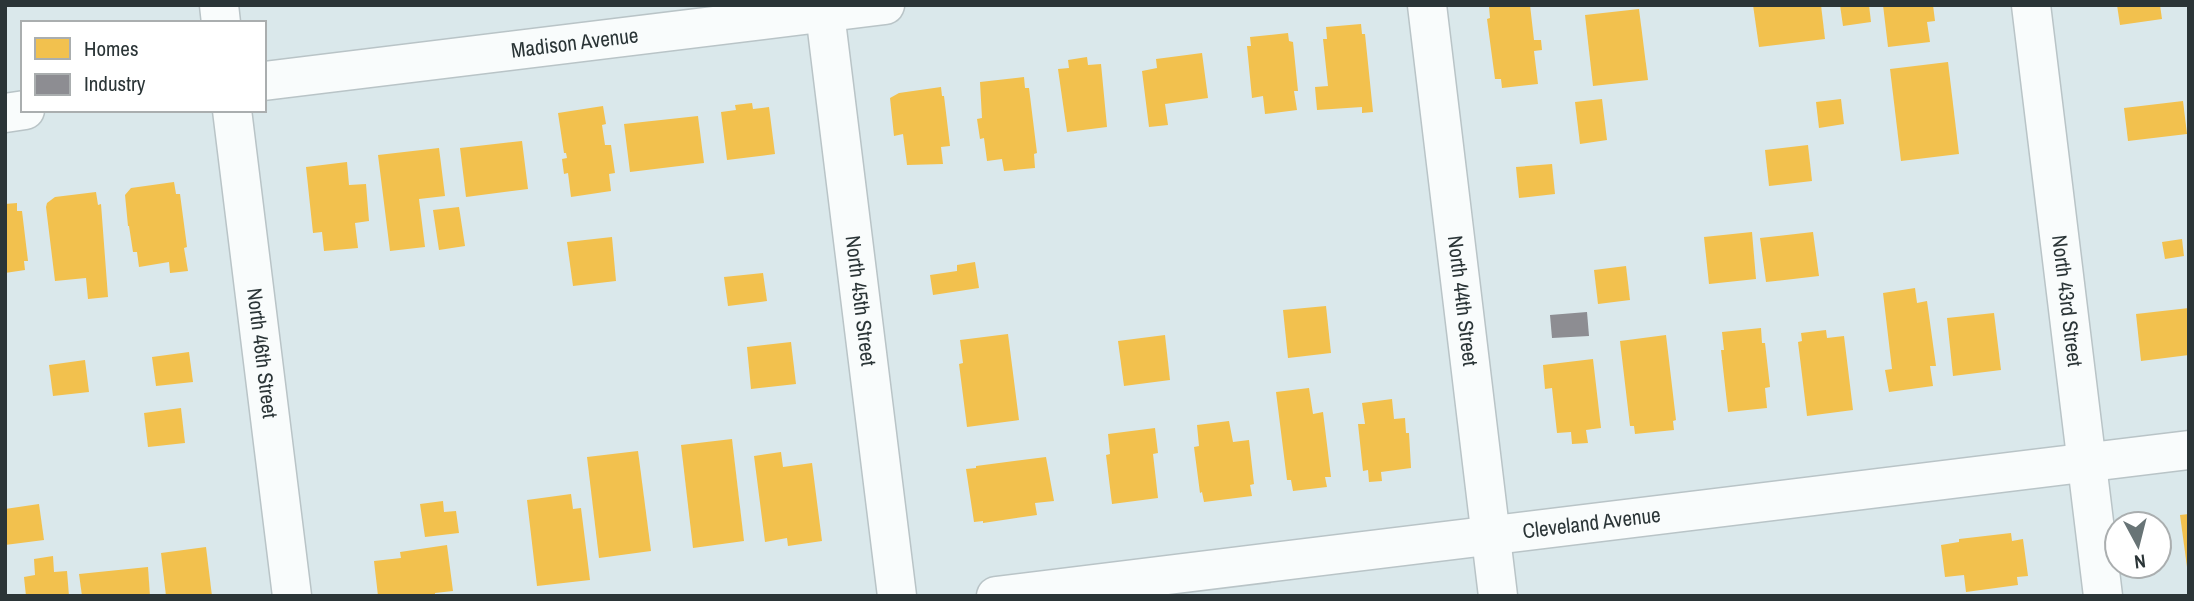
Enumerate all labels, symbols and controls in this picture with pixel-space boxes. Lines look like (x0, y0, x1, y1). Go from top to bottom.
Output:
street label: Madison Avenue (509, 20, 640, 65)
legend (21, 21, 266, 112)
text: Homes (84, 34, 139, 63)
text: Industry (84, 69, 146, 98)
street label: North 43rd Street (2045, 233, 2090, 368)
street label: North 45th Street (839, 234, 883, 368)
street label: North 44th Street (1441, 234, 1485, 368)
street label: North 46th Street (240, 286, 285, 420)
street label: Cleveland Avenue (1521, 500, 1662, 545)
north arrow (2103, 510, 2173, 580)
text: N (2133, 548, 2147, 575)

